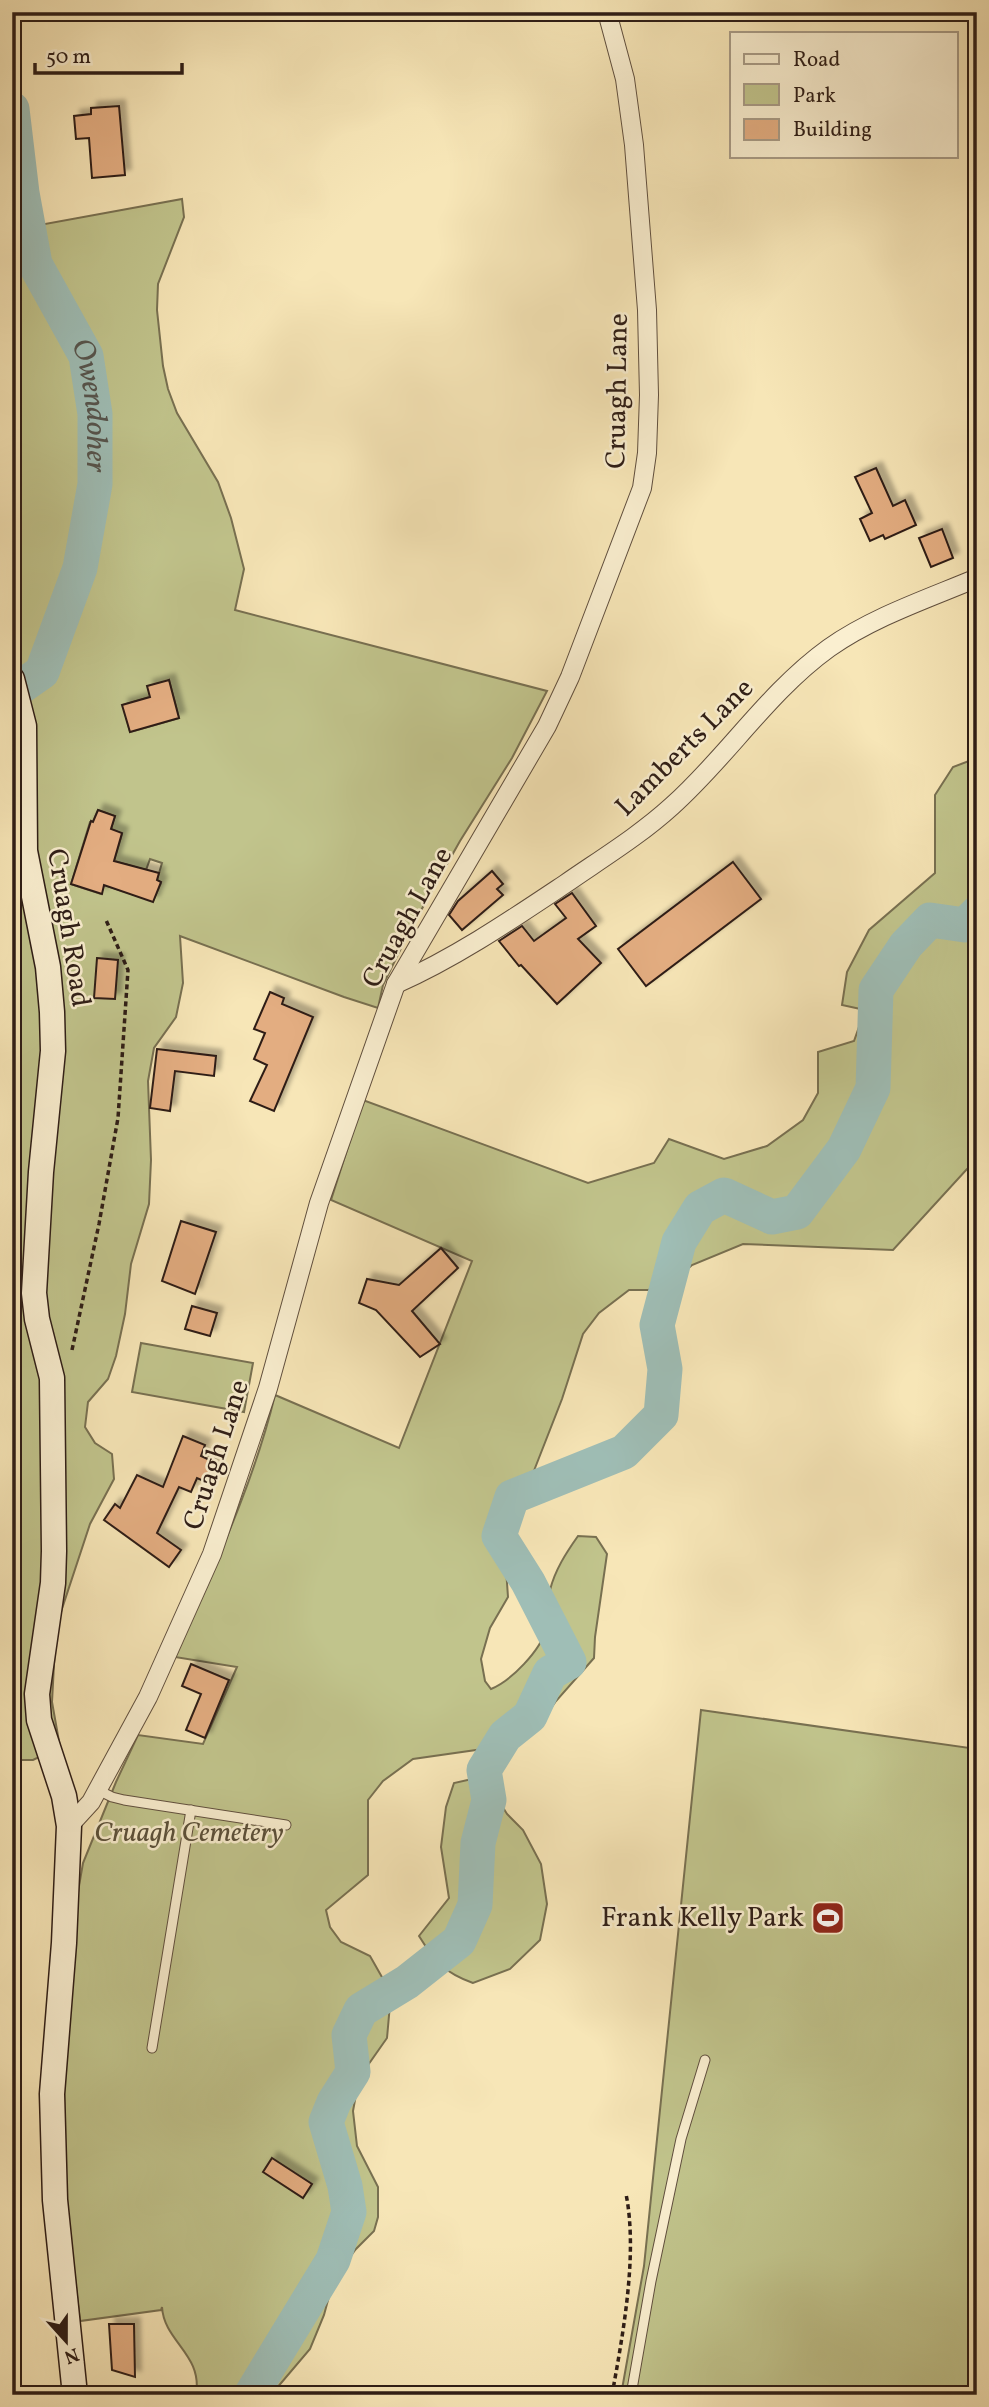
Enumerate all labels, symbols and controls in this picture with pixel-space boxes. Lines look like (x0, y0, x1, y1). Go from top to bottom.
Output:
scale bar (35, 32, 182, 76)
legend (730, 32, 958, 158)
text: 50 m (46, 43, 91, 72)
text: Road (793, 46, 840, 75)
text: Park (793, 82, 836, 111)
text: Building (793, 116, 872, 145)
street label: Cruagh Lane (597, 313, 639, 469)
water label: Owendoher (59, 331, 116, 473)
street label: Lamberts Lane (607, 670, 763, 826)
street label: Cruagh Lane (353, 840, 463, 996)
street label: Cruagh Road (36, 846, 100, 1010)
street label: Cruagh Lane (174, 1375, 260, 1535)
park label: Cruagh Cemetery (94, 1814, 284, 1853)
place label: Frank Kelly Park (601, 1899, 804, 1938)
sports icon: Frank Kelly Park (809, 1899, 847, 1937)
north arrow (32, 2306, 102, 2376)
text: N (60, 2340, 82, 2370)

